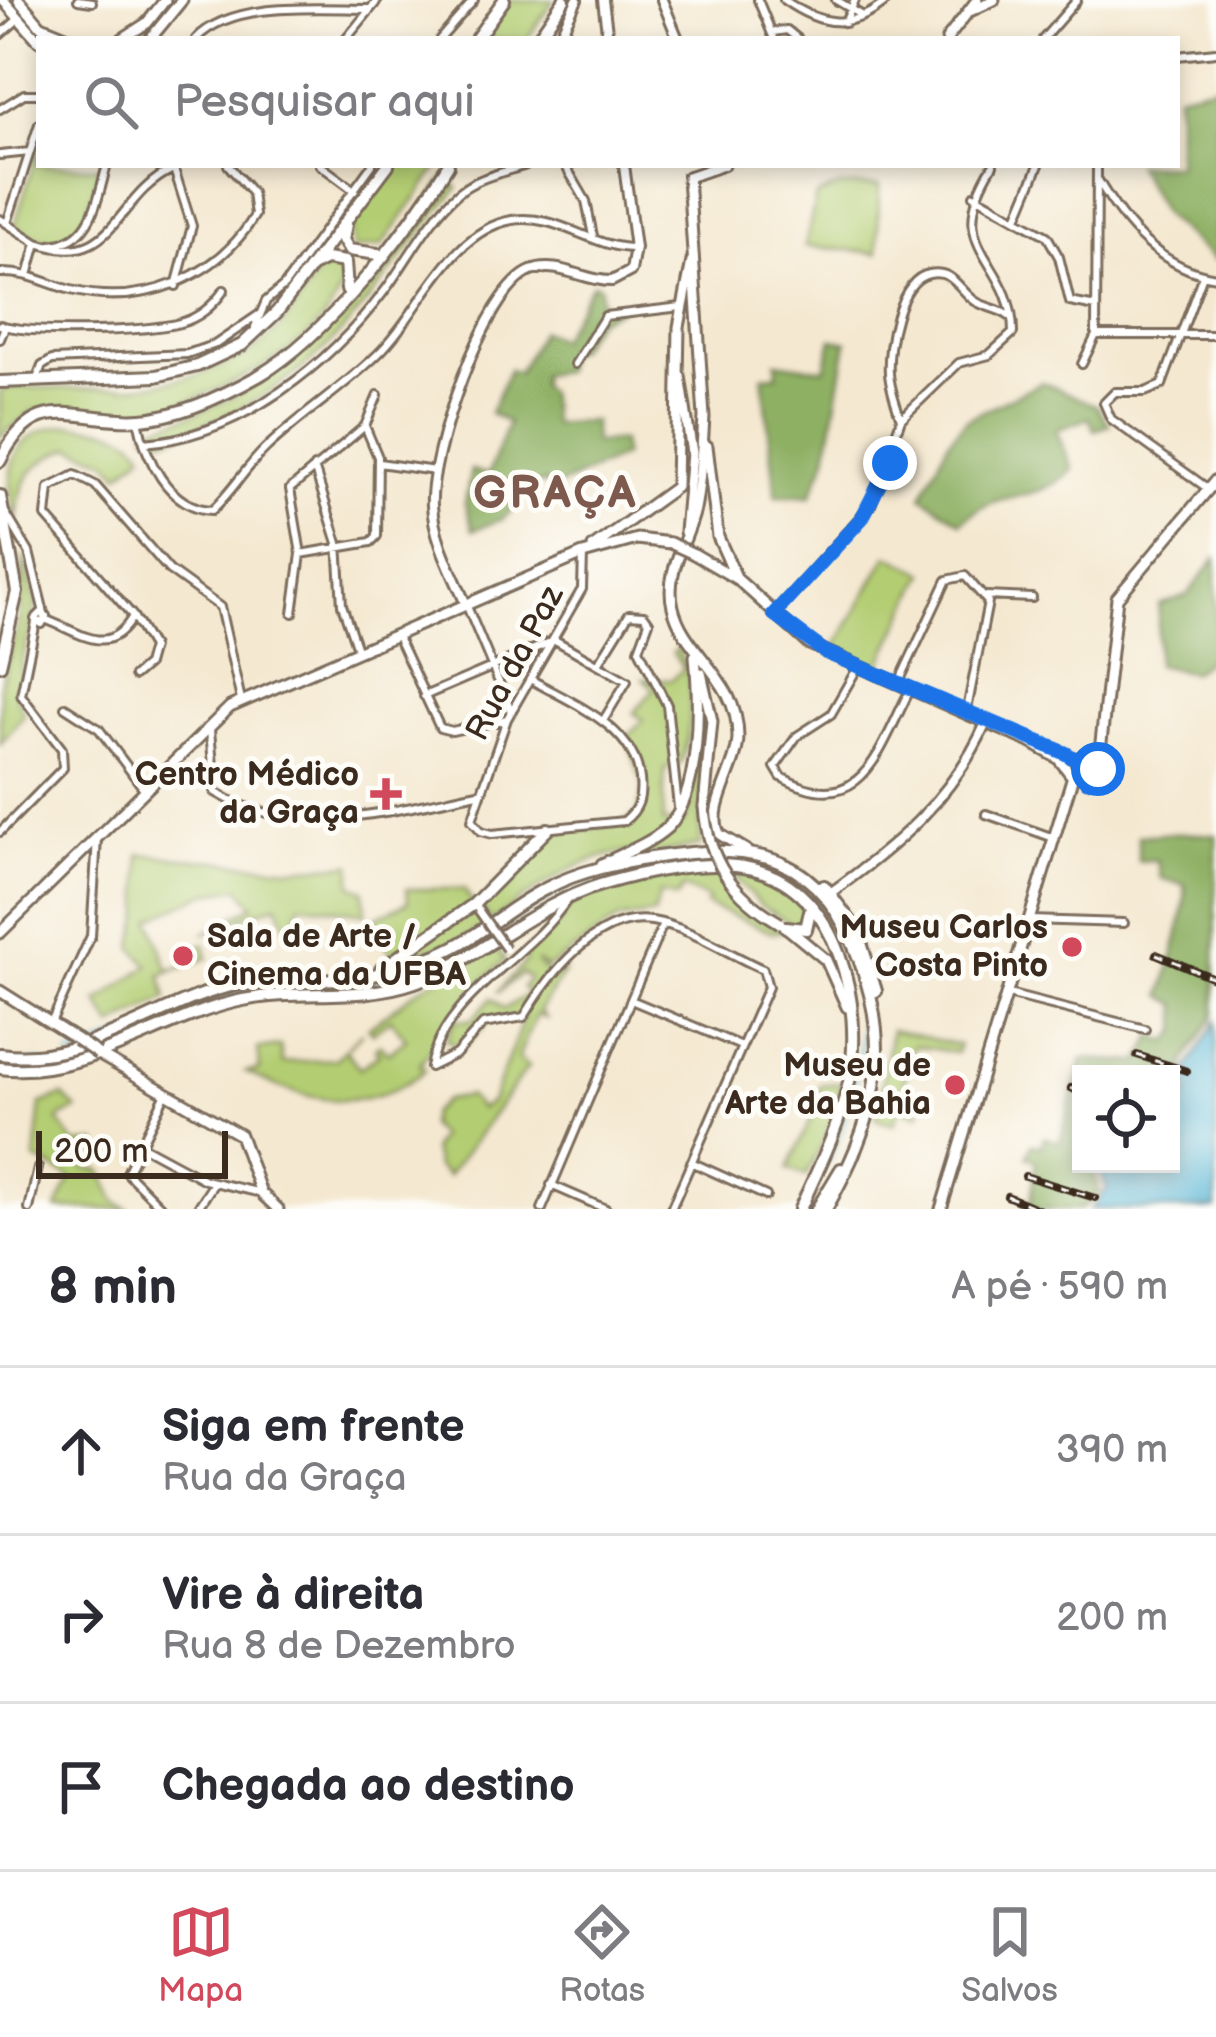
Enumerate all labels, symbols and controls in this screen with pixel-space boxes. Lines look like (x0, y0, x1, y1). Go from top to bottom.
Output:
search box (36, 36, 1180, 168)
icon: search (78, 69, 144, 135)
text: Pesquisar aqui (174, 75, 475, 130)
route end (863, 436, 917, 490)
district label: GRAÇA (473, 467, 639, 522)
street label: Rua da Paz (457, 578, 573, 747)
route start (1071, 742, 1125, 796)
place label: Centro Médico da Graça (135, 755, 359, 833)
marker: Centro Médico da Graça (370, 778, 402, 810)
place label: Museu Carlos Costa Pinto (840, 908, 1048, 986)
place label: Sala de Arte / Cinema da UFBA (207, 917, 467, 995)
marker: Museu Carlos Costa Pinto (1059, 934, 1085, 960)
marker: Sala de Arte / Cinema da UFBA (170, 943, 196, 969)
place label: Museu de Arte da Bahia (724, 1046, 931, 1124)
map controls (1072, 1065, 1180, 1173)
button: locate (1072, 1065, 1180, 1173)
marker: Museu de Arte da Bahia (942, 1072, 968, 1098)
scale bar (36, 1125, 228, 1178)
text: 200 m (54, 1132, 148, 1172)
text: 8 min (48, 1257, 177, 1318)
text: A pé · 590 m (952, 1264, 1168, 1311)
text: Siga em frente (162, 1400, 465, 1455)
icon: ahead (48, 1418, 114, 1484)
text: 390 m (1056, 1427, 1168, 1474)
text: Rua da Graça (162, 1455, 406, 1502)
text: Vire à direita (162, 1568, 424, 1623)
icon: right (48, 1586, 114, 1652)
text: 200 m (1056, 1595, 1168, 1642)
text: Rua 8 de Dezembro (162, 1623, 516, 1670)
icon: arrive (48, 1754, 114, 1820)
text: Chegada ao destino (162, 1759, 575, 1814)
tab: Mapa (158, 1899, 243, 2011)
tab: Rotas (559, 1899, 645, 2011)
tab: Salvos (961, 1899, 1058, 2011)

